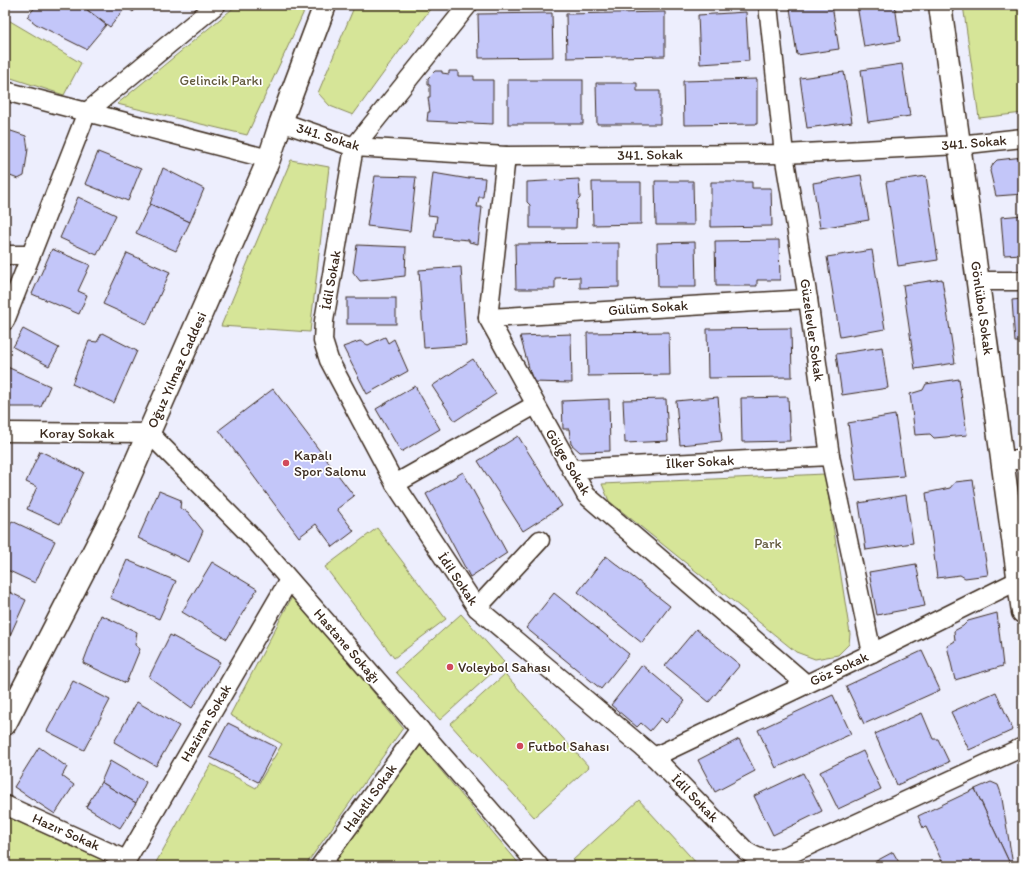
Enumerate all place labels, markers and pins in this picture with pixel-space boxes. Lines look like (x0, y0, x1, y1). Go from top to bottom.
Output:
place label: Kapalı Spor Salonu (294, 447, 367, 480)
marker: Kapalı Spor Salonu (281, 458, 291, 468)
place label: Voleybol Sahası (458, 659, 551, 676)
marker: Voleybol Sahası (445, 662, 455, 672)
place label: Futbol Sahası (528, 738, 609, 755)
marker: Futbol Sahası (515, 741, 525, 751)

